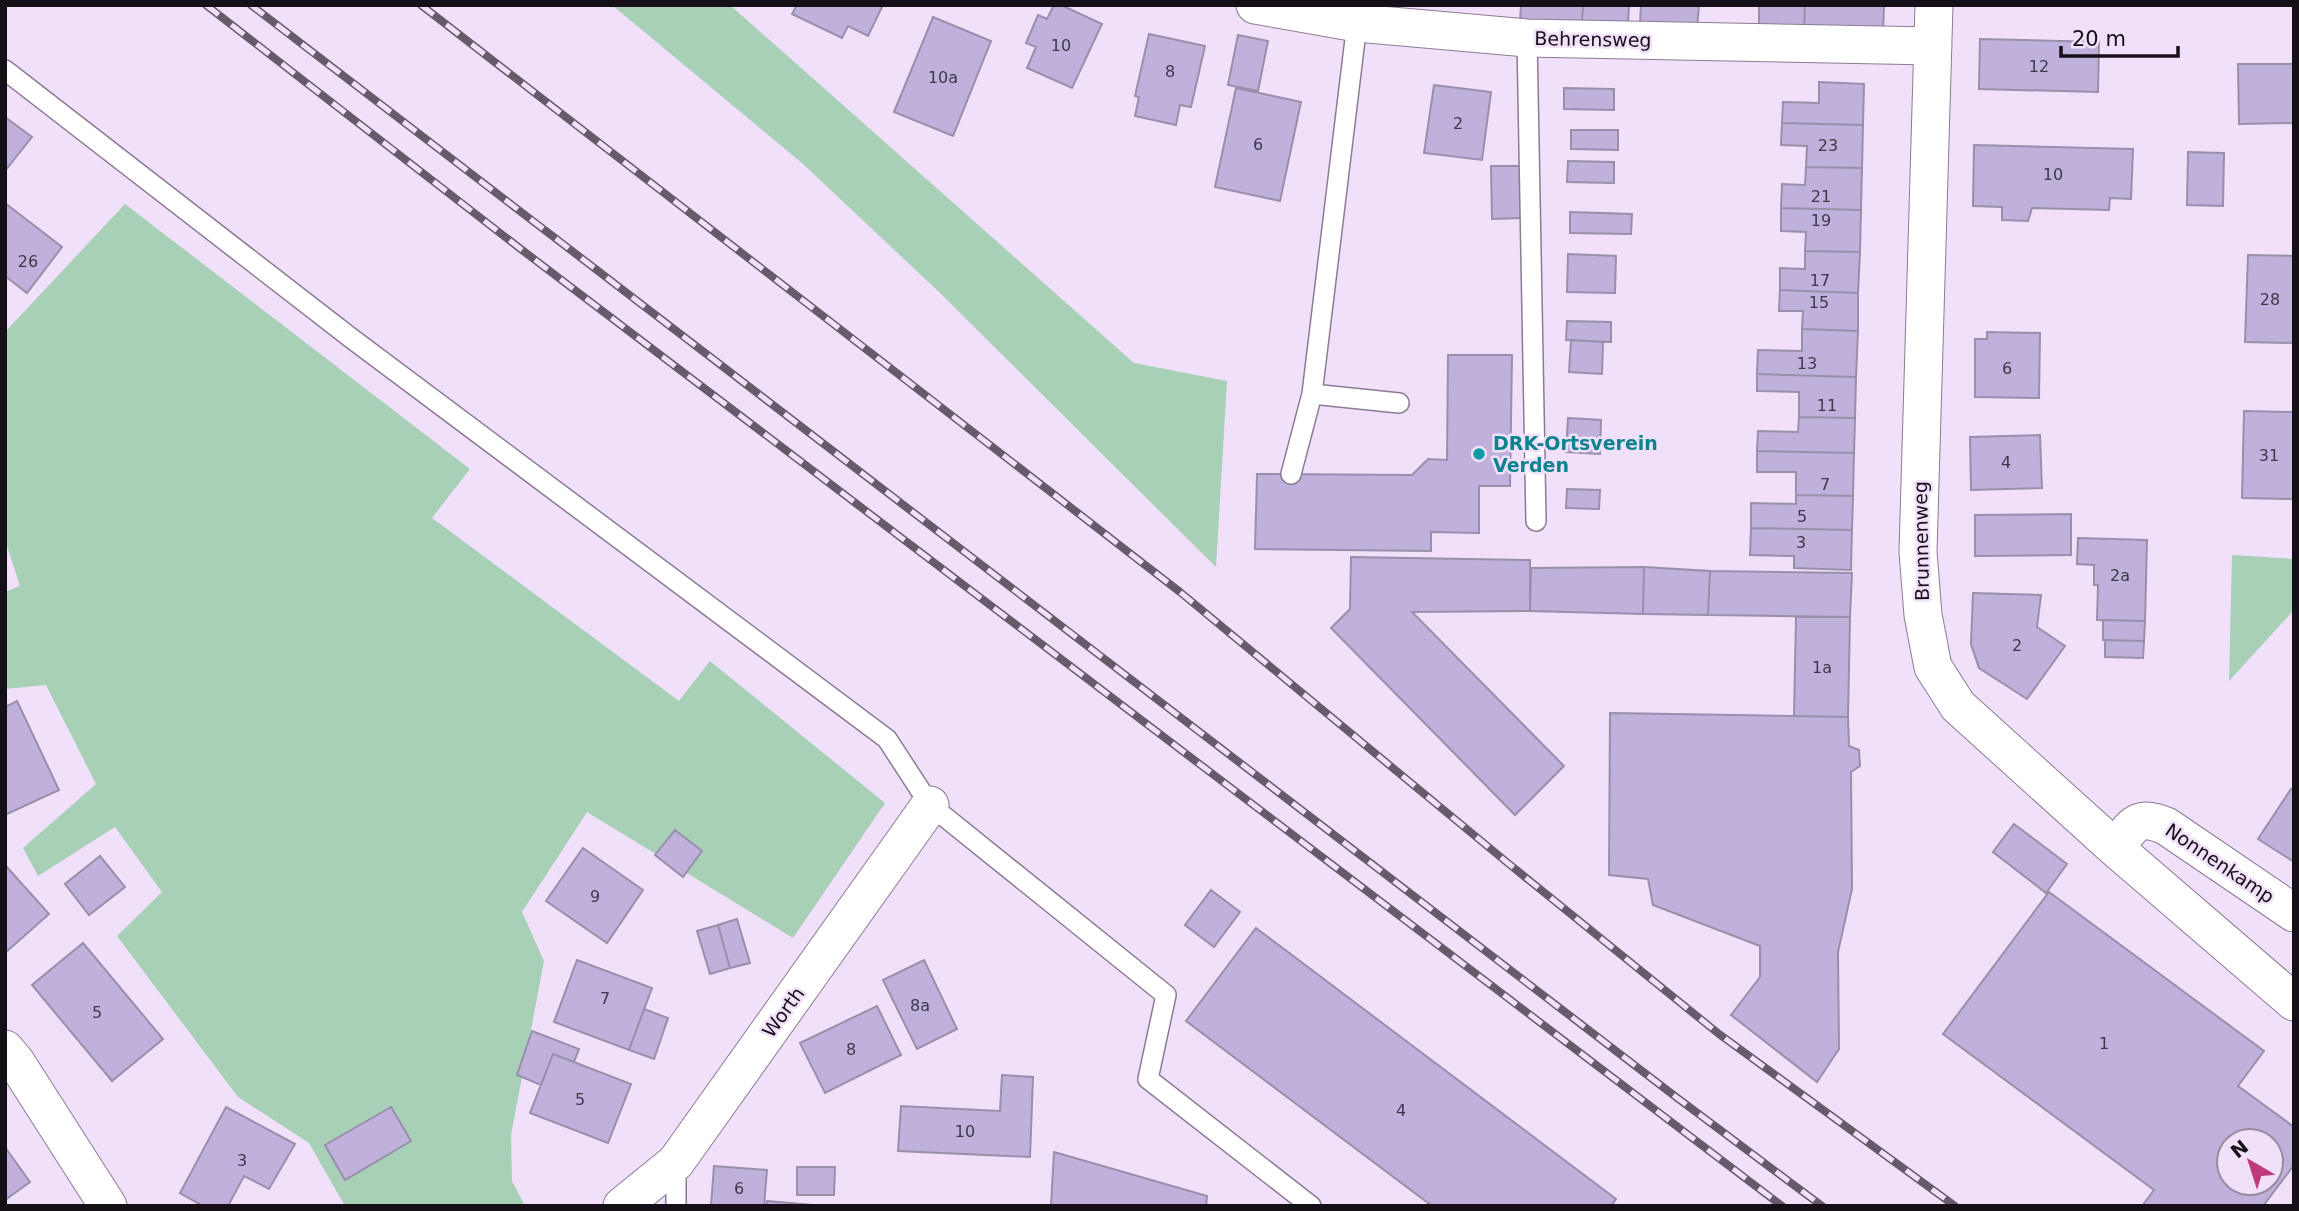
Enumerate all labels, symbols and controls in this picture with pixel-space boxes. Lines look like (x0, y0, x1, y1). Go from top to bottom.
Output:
scale bar (2061, 14, 2178, 58)
street label: Behrensweg (1534, 27, 1652, 51)
text: 20 m (2072, 27, 2126, 51)
house number: 10 (1051, 36, 1071, 55)
house number: 12 (2029, 57, 2049, 76)
house number: 8 (1165, 62, 1175, 81)
house number: 10a (928, 68, 958, 87)
house number: 2 (1453, 114, 1463, 133)
house number: 6 (1253, 135, 1263, 154)
house number: 23 (1818, 136, 1838, 155)
house number: 10 (2043, 165, 2063, 184)
house number: 21 (1811, 187, 1831, 206)
house number: 19 (1811, 211, 1831, 230)
house number: 26 (18, 252, 38, 271)
house number: 17 (1810, 271, 1830, 290)
house number: 28 (2260, 290, 2280, 309)
house number: 15 (1809, 293, 1829, 312)
house number: 13 (1797, 354, 1817, 373)
house number: 6 (2002, 359, 2012, 378)
house number: 11 (1817, 396, 1837, 415)
place label: DRK-Ortsverein Verden (1493, 432, 1658, 476)
marker: DRK-Ortsverein Verden (1471, 446, 1487, 462)
house number: 31 (2259, 446, 2279, 465)
house number: 4 (2001, 453, 2011, 472)
house number: 7 (1820, 475, 1830, 494)
street label: Brunnenweg (1909, 481, 1933, 601)
house number: 5 (1797, 507, 1807, 526)
house number: 3 (1796, 533, 1806, 552)
house number: 2a (2110, 566, 2130, 585)
house number: 2 (2012, 636, 2022, 655)
house number: 1a (1812, 658, 1832, 677)
street label: Nonnenkamp (2161, 818, 2279, 908)
house number: 9 (590, 887, 600, 906)
street label: Worth (757, 983, 809, 1041)
house number: 7 (600, 989, 610, 1008)
house number: 8a (910, 996, 930, 1015)
house number: 5 (92, 1003, 102, 1022)
house number: 1 (2099, 1034, 2109, 1053)
house number: 8 (846, 1040, 856, 1059)
house number: 5 (575, 1090, 585, 1109)
house number: 4 (1396, 1101, 1406, 1120)
house number: 10 (955, 1122, 975, 1141)
north arrow (2215, 1127, 2285, 1197)
text: N (2226, 1135, 2252, 1162)
house number: 3 (237, 1151, 247, 1170)
house number: 6 (734, 1179, 744, 1198)

